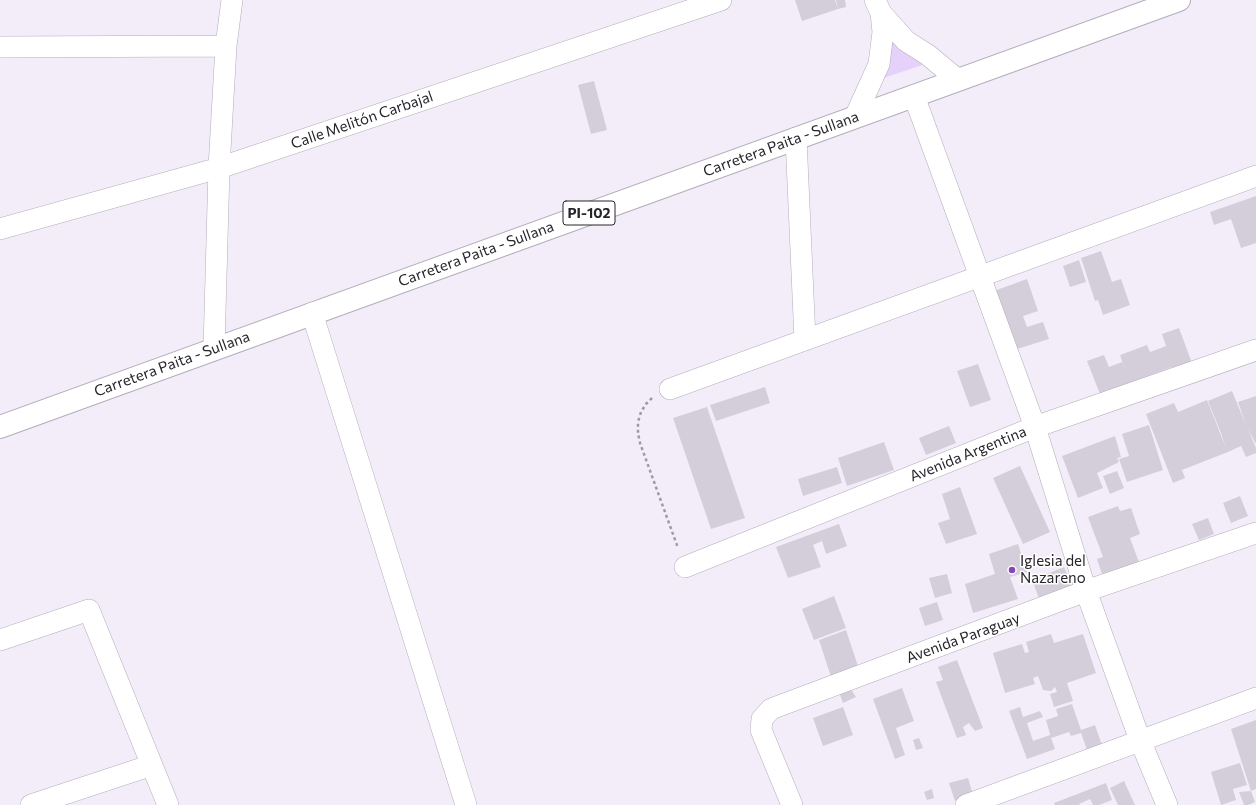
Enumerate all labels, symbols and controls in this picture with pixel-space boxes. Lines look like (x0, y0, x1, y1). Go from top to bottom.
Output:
street label: Calle Melitón Carbajal (289, 87, 435, 153)
street label: Carretera Paita - Sullana (701, 107, 861, 181)
road number: PI-102 (563, 201, 615, 225)
street label: Carretera Paita - Sullana (396, 217, 556, 291)
street label: Carretera Paita - Sullana (92, 327, 252, 401)
street label: Avenida Argentina (907, 422, 1029, 486)
place label: Iglesia del Nazareno (1020, 552, 1086, 587)
marker: Iglesia del Nazareno (1007, 565, 1017, 575)
street label: Avenida Paraguay (904, 609, 1022, 667)

